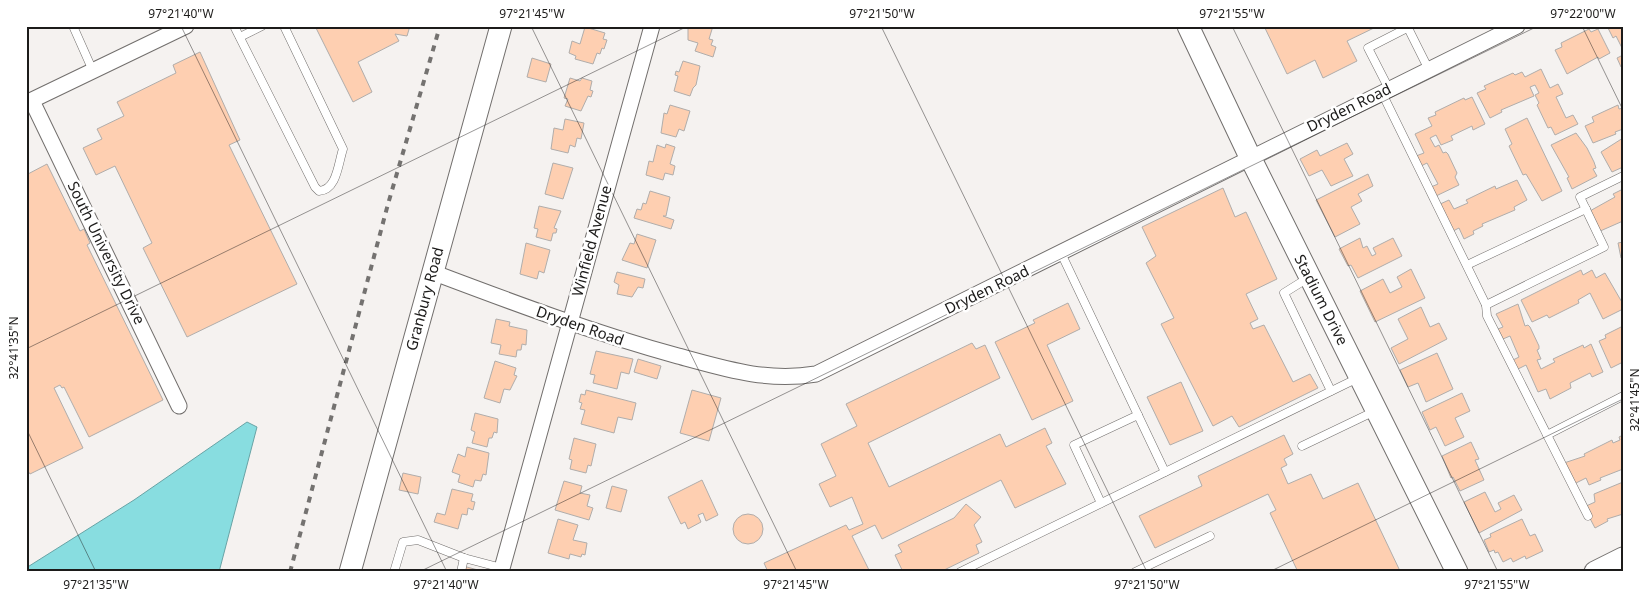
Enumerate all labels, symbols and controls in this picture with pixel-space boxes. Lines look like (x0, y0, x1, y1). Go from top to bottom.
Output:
text: 97°21'40"W (148, 5, 214, 22)
text: 97°21'45"W (499, 5, 565, 22)
text: 97°21'50"W (849, 5, 915, 22)
text: 97°21'55"W (1199, 5, 1265, 22)
text: 97°22'00"W (1550, 5, 1616, 22)
street label: Dryden Road (1303, 78, 1394, 136)
street label: South University Drive (64, 178, 150, 327)
street label: Winfield Avenue (567, 183, 615, 299)
street label: Granbury Road (401, 245, 448, 353)
street label: Stadium Drive (1290, 251, 1353, 348)
street label: Dryden Road (941, 260, 1032, 318)
street label: Dryden Road (534, 301, 627, 349)
text: 32°41'35"N (5, 316, 22, 380)
text: 32°41'45"N (1626, 368, 1643, 432)
text: 97°21'35"W (63, 576, 129, 593)
text: 97°21'40"W (413, 576, 479, 593)
text: 97°21'45"W (763, 576, 829, 593)
text: 97°21'50"W (1114, 576, 1180, 593)
text: 97°21'55"W (1464, 576, 1530, 593)

